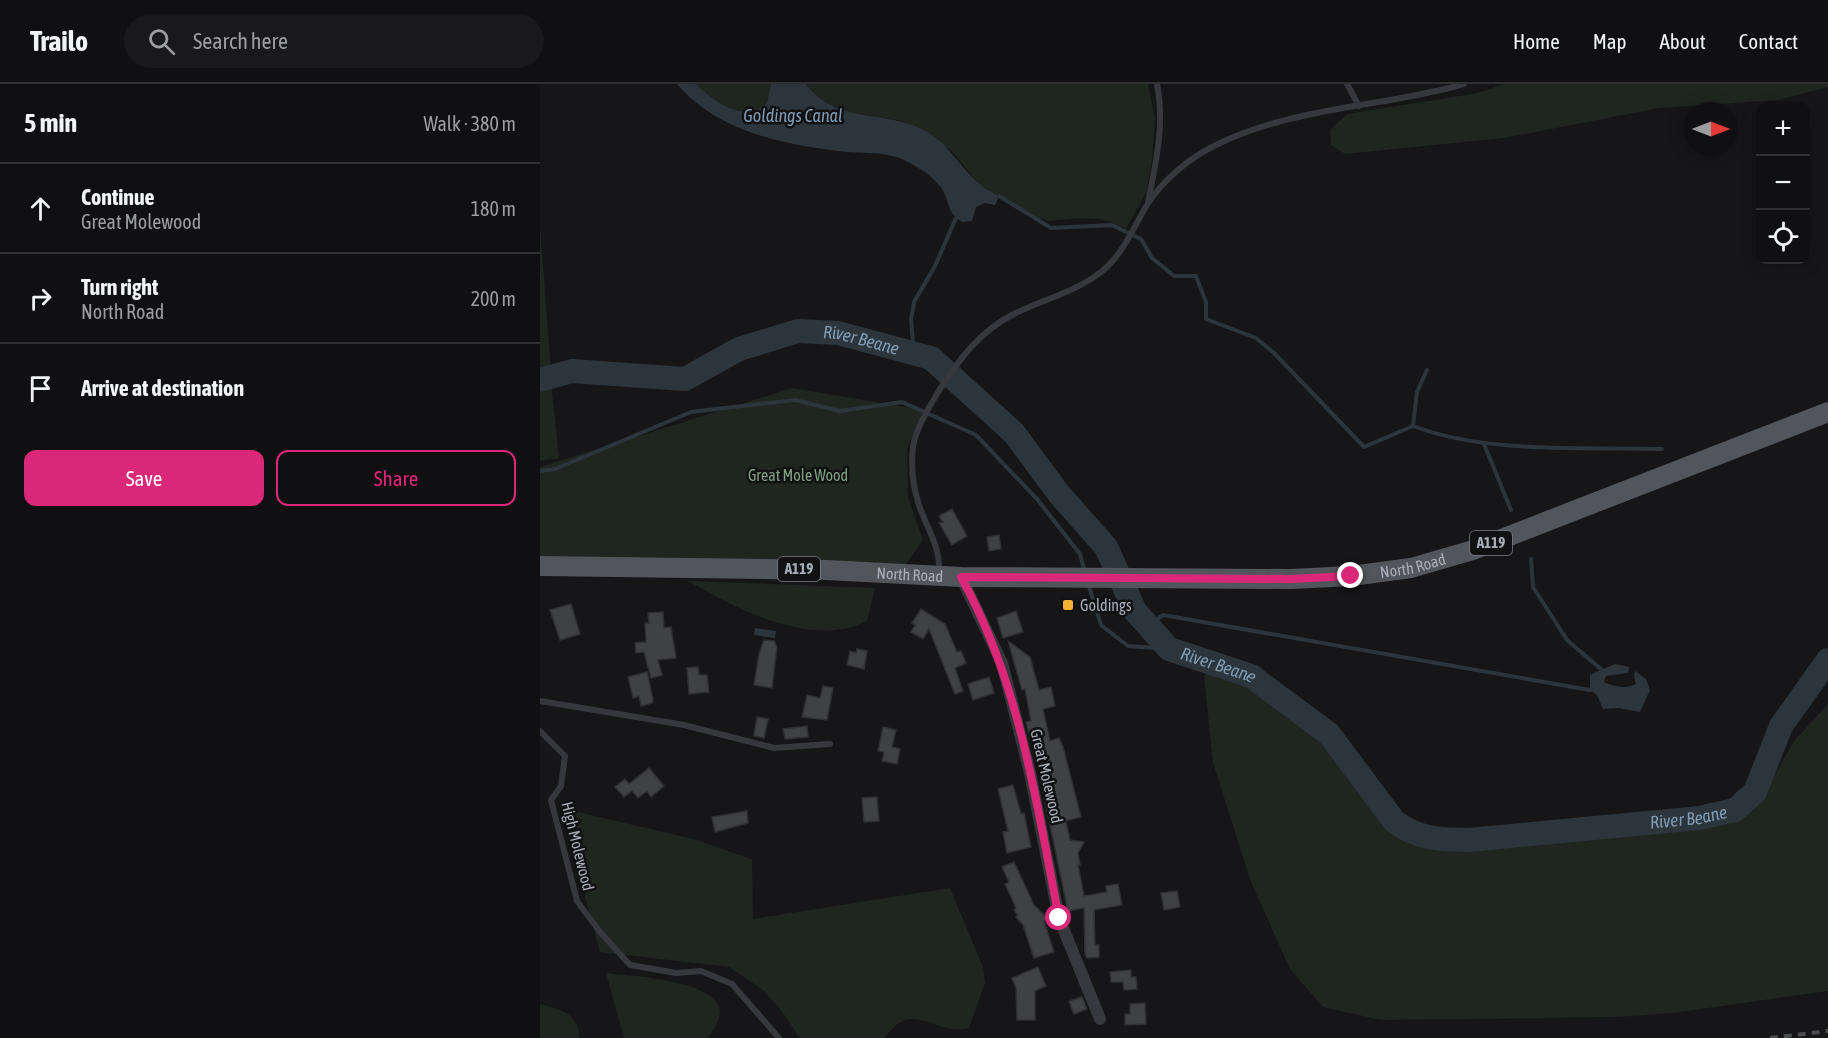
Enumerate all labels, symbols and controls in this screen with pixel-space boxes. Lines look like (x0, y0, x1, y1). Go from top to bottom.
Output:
search box (124, 14, 544, 68)
text: Trailo (30, 25, 88, 57)
icon: search (145, 25, 178, 58)
text: Search here (193, 28, 288, 54)
text: Home (1513, 29, 1560, 53)
text: Map (1593, 29, 1627, 53)
text: About (1660, 29, 1706, 53)
text: Contact (1739, 29, 1798, 53)
north arrow (1684, 102, 1738, 156)
map controls (1756, 102, 1810, 264)
button: + (1756, 102, 1810, 156)
water label: Goldings Canal (743, 105, 843, 126)
text: 5 min (24, 108, 77, 138)
text: Walk · 380 m (424, 112, 516, 135)
button: − (1756, 156, 1810, 210)
text: Continue (81, 184, 155, 210)
icon: ahead (24, 192, 57, 225)
text: 180 m (471, 197, 516, 220)
text: Great Molewood (81, 210, 201, 233)
button: locate (1756, 210, 1810, 264)
text: Turn right (81, 274, 158, 300)
icon: right (24, 282, 57, 315)
text: 200 m (471, 287, 516, 310)
text: North Road (81, 300, 164, 323)
water label: River Beane (822, 321, 902, 359)
icon: arrive (24, 372, 57, 405)
text: Arrive at destination (81, 375, 244, 401)
button: Save (24, 450, 264, 506)
button: Share (276, 450, 516, 506)
park label: Great Mole Wood (748, 466, 848, 484)
road number: A119 (1470, 531, 1512, 555)
street label: North Road (1379, 549, 1448, 581)
road number: A119 (778, 557, 820, 581)
route end (1337, 562, 1363, 588)
street label: North Road (876, 564, 944, 585)
place label: Goldings (1080, 596, 1132, 615)
marker: Goldings (1061, 598, 1075, 612)
water label: River Beane (1178, 643, 1261, 687)
street label: Great Molewood (1027, 727, 1067, 825)
street label: High Molewood (557, 800, 598, 893)
water label: River Beane (1649, 801, 1729, 833)
route start (1045, 904, 1071, 930)

